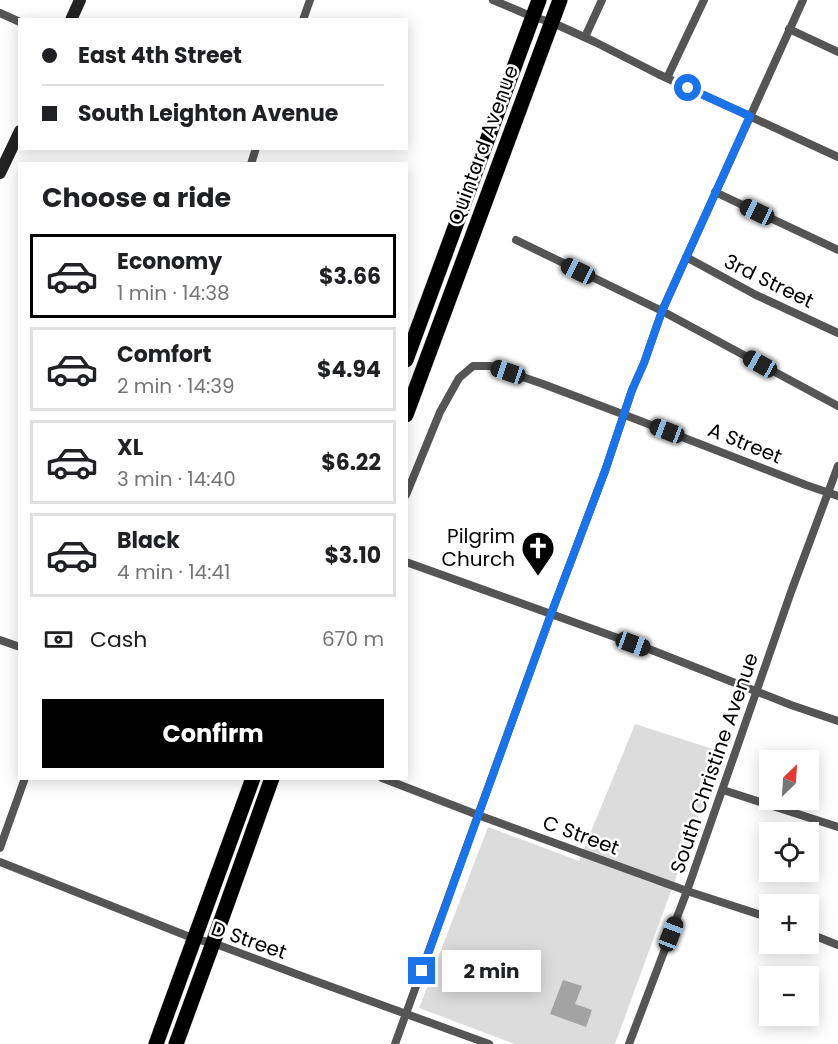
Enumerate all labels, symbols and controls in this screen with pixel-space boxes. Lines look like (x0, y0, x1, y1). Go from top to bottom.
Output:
text: East 4th Street (78, 40, 242, 71)
street label: Quintard Avenue (441, 61, 525, 229)
route start (674, 74, 701, 101)
text: South Leighton Avenue (78, 98, 338, 129)
text: Choose a ride (42, 179, 231, 216)
car (737, 196, 777, 228)
text: Economy (117, 246, 222, 277)
street label: 3rd Street (719, 247, 819, 315)
icon: car (45, 249, 99, 303)
car (558, 255, 598, 287)
text: $3.66 (319, 261, 381, 292)
text: 1 min · 14:38 (117, 279, 230, 307)
text: Comfort (117, 339, 211, 370)
icon: car (45, 342, 99, 396)
car (740, 347, 780, 381)
text: $4.94 (317, 354, 381, 385)
car (488, 358, 528, 386)
text: 2 min · 14:39 (117, 372, 235, 400)
car (647, 416, 687, 446)
street label: A Street (704, 416, 786, 470)
text: XL (117, 432, 143, 463)
icon: car (45, 435, 99, 489)
text: $6.22 (321, 447, 381, 478)
text: 3 min · 14:40 (117, 465, 236, 493)
place label: Pilgrim Church (442, 522, 515, 573)
text: Black (117, 525, 180, 556)
icon: car (45, 528, 99, 582)
church icon: Pilgrim Church (520, 530, 556, 577)
text: $3.10 (324, 540, 381, 571)
text: 4 min · 14:41 (117, 558, 230, 586)
icon: cash (42, 623, 75, 656)
text: Cash (90, 624, 147, 655)
text: 670 m (322, 625, 384, 653)
car (613, 629, 653, 659)
street label: South Christine Avenue (663, 649, 765, 877)
button: Confirm (42, 699, 384, 768)
north arrow (759, 750, 819, 810)
map controls (759, 750, 819, 1026)
street label: C Street (539, 808, 623, 862)
button: locate (759, 822, 819, 882)
button: + (759, 894, 819, 954)
street label: D Street (208, 914, 290, 966)
car (656, 914, 686, 954)
callout: 2 min (443, 950, 542, 992)
route end (408, 957, 435, 984)
text: 2 min (463, 957, 520, 985)
button: − (759, 966, 819, 1026)

